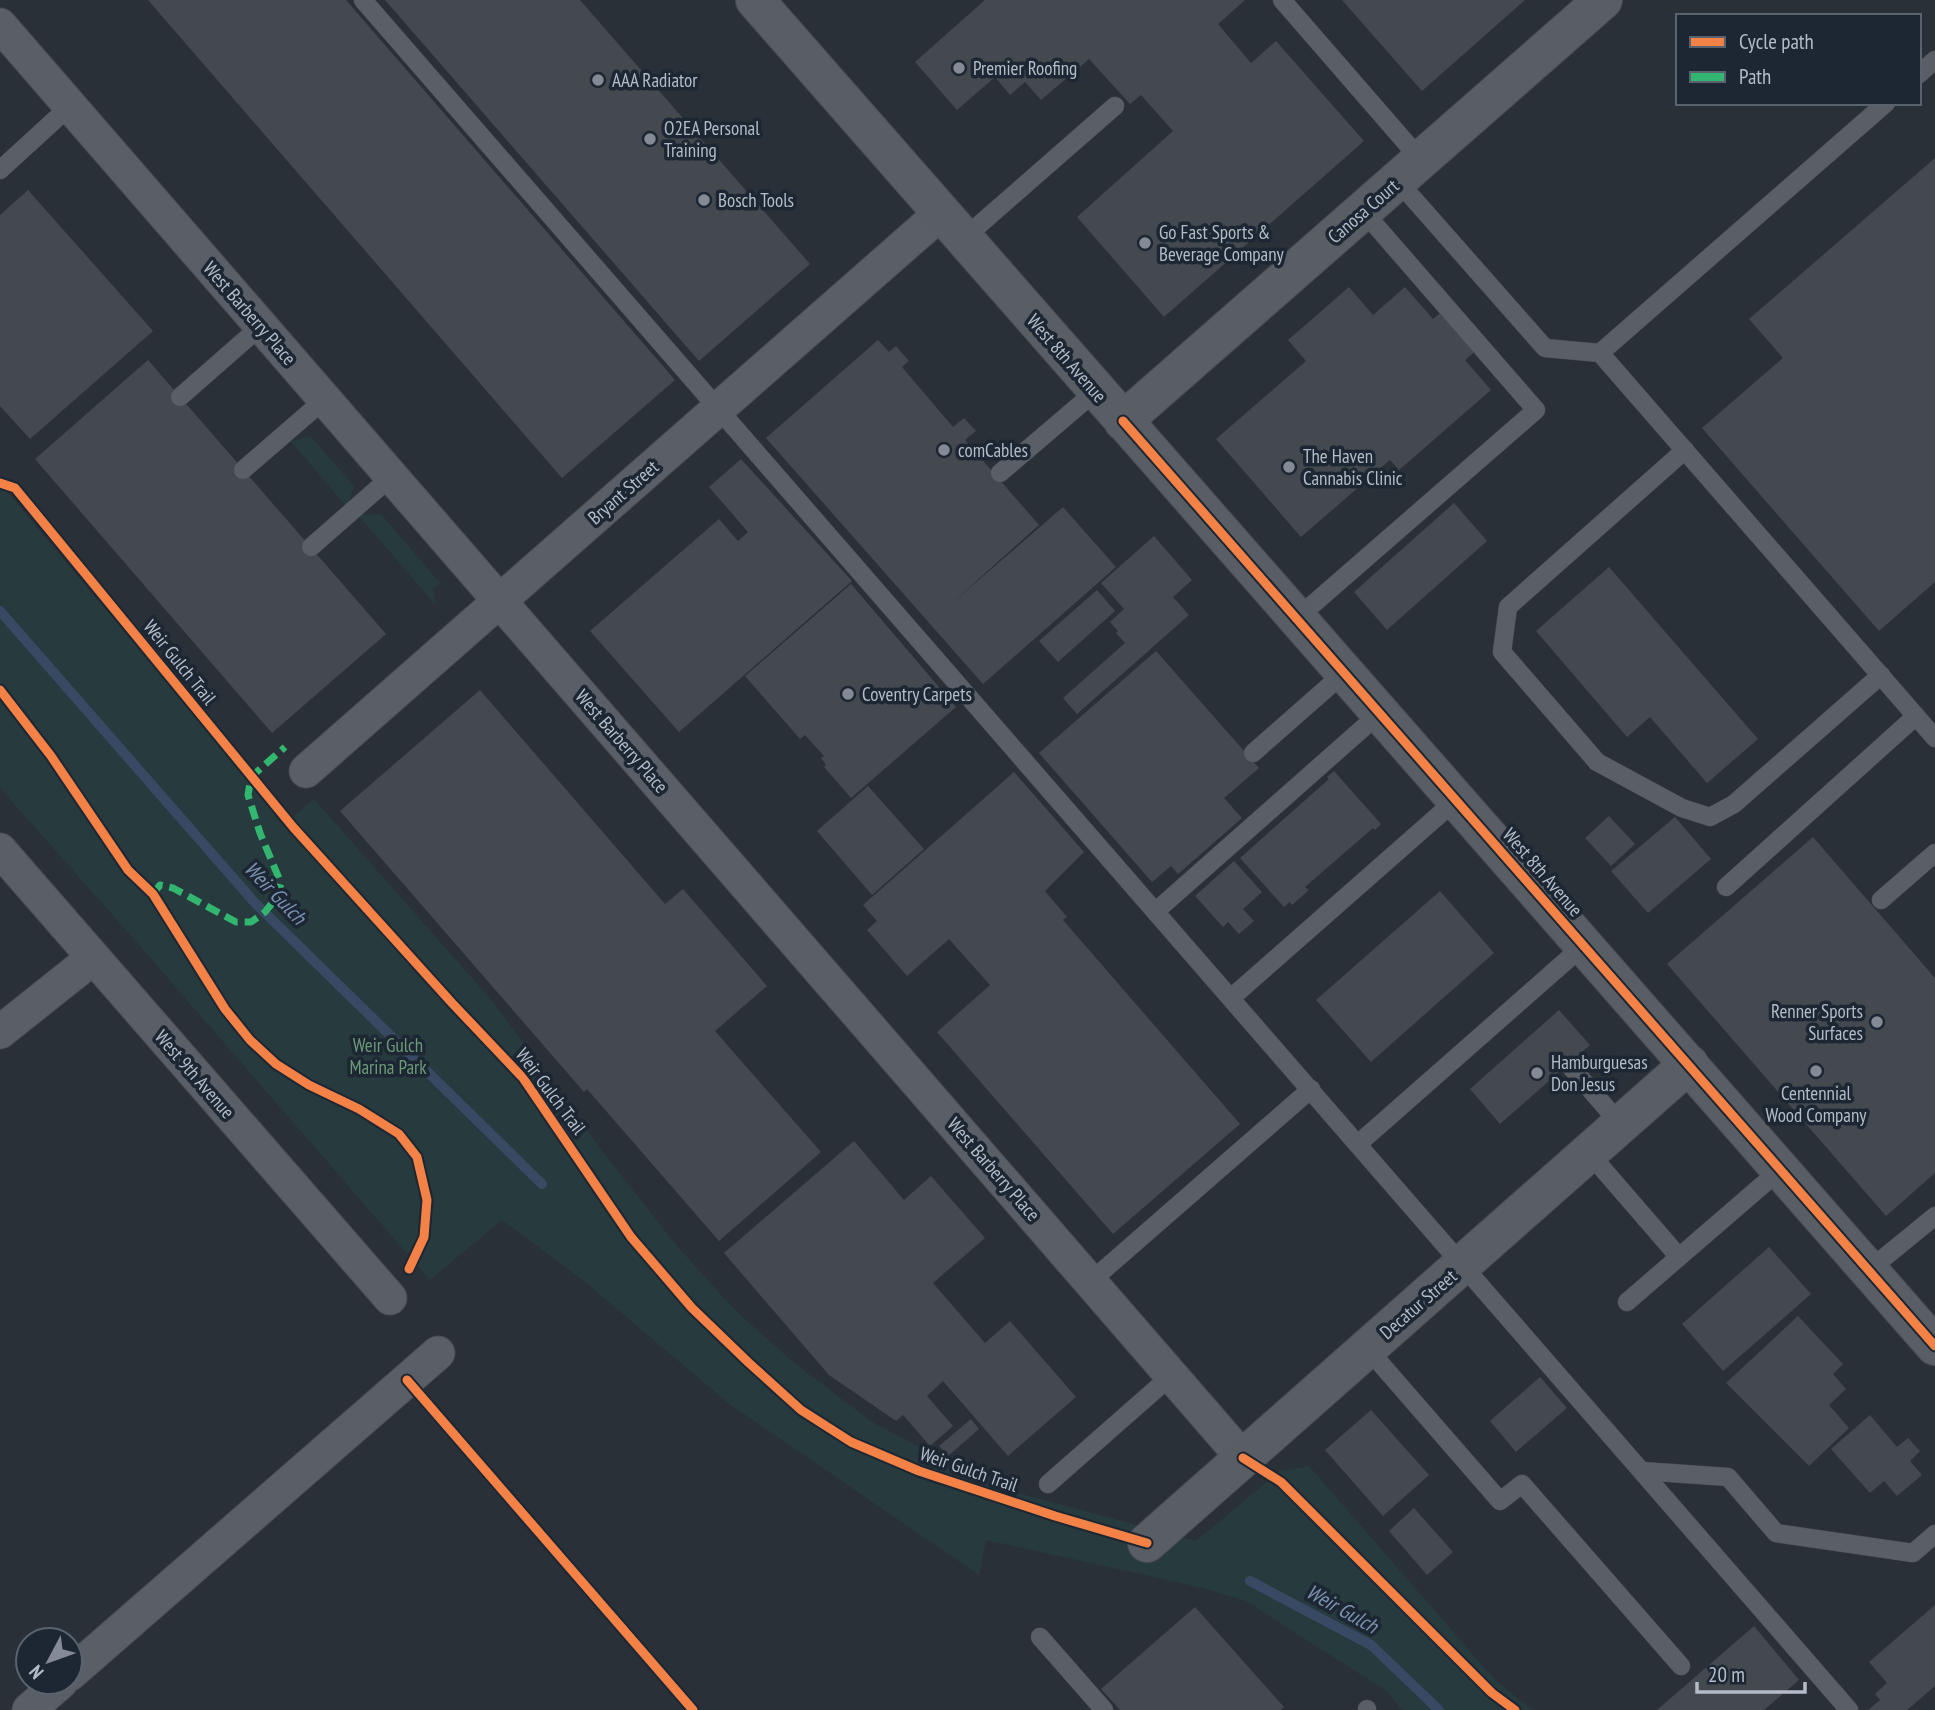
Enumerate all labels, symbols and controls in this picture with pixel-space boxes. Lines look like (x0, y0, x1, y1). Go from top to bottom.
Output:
legend (1676, 14, 1921, 105)
text: Cycle path (1739, 28, 1814, 55)
place label: Premier Roofing (973, 56, 1077, 80)
marker: Premier Roofing (951, 60, 967, 76)
text: Path (1739, 63, 1771, 90)
place label: AAA Radiator (612, 68, 698, 92)
marker: AAA Radiator (590, 72, 606, 88)
place label: O2EA Personal Training (664, 116, 760, 162)
marker: O2EA Personal Training (642, 131, 658, 147)
street label: Canosa Court (1323, 173, 1404, 248)
place label: Bosch Tools (718, 188, 794, 212)
marker: Bosch Tools (696, 192, 712, 208)
place label: Go Fast Sports & Beverage Company (1159, 220, 1285, 266)
marker: Go Fast Sports & Beverage Company (1137, 235, 1153, 251)
street label: West Barberry Place (199, 256, 302, 370)
street label: West 8th Avenue (1022, 309, 1112, 407)
place label: comCables (958, 438, 1028, 462)
marker: comCables (936, 442, 952, 458)
place label: The Haven Cannabis Clinic (1303, 444, 1403, 490)
street label: Bryant Street (583, 454, 664, 529)
marker: The Haven Cannabis Clinic (1281, 459, 1297, 475)
street label: Weir Gulch Trail (139, 615, 222, 710)
place label: Coventry Carpets (862, 682, 972, 706)
street label: West Barberry Place (571, 684, 674, 798)
marker: Coventry Carpets (840, 686, 856, 702)
street label: West 8th Avenue (1498, 823, 1588, 921)
water label: Weir Gulch (239, 855, 313, 931)
place label: Renner Sports Surfaces (1771, 999, 1863, 1045)
marker: Renner Sports Surfaces (1869, 1014, 1885, 1030)
street label: West 9th Avenue (150, 1025, 240, 1123)
park label: Weir Gulch Marina Park (349, 1033, 427, 1079)
street label: Weir Gulch Trail (511, 1043, 592, 1139)
place label: Hamburguesas Don Jesus (1551, 1050, 1648, 1096)
marker: Centennial Wood Company (1808, 1063, 1824, 1079)
marker: Hamburguesas Don Jesus (1529, 1065, 1545, 1081)
place label: Centennial Wood Company (1766, 1081, 1867, 1127)
street label: West Barberry Place (943, 1112, 1046, 1226)
street label: Decatur Street (1375, 1264, 1462, 1344)
street label: Weir Gulch Trail (917, 1441, 1022, 1497)
water label: Weir Gulch (1302, 1578, 1384, 1640)
north arrow (14, 1626, 84, 1696)
scale bar (1697, 1650, 1806, 1694)
text: N (24, 1660, 49, 1684)
text: 20 m (1708, 1661, 1745, 1688)

